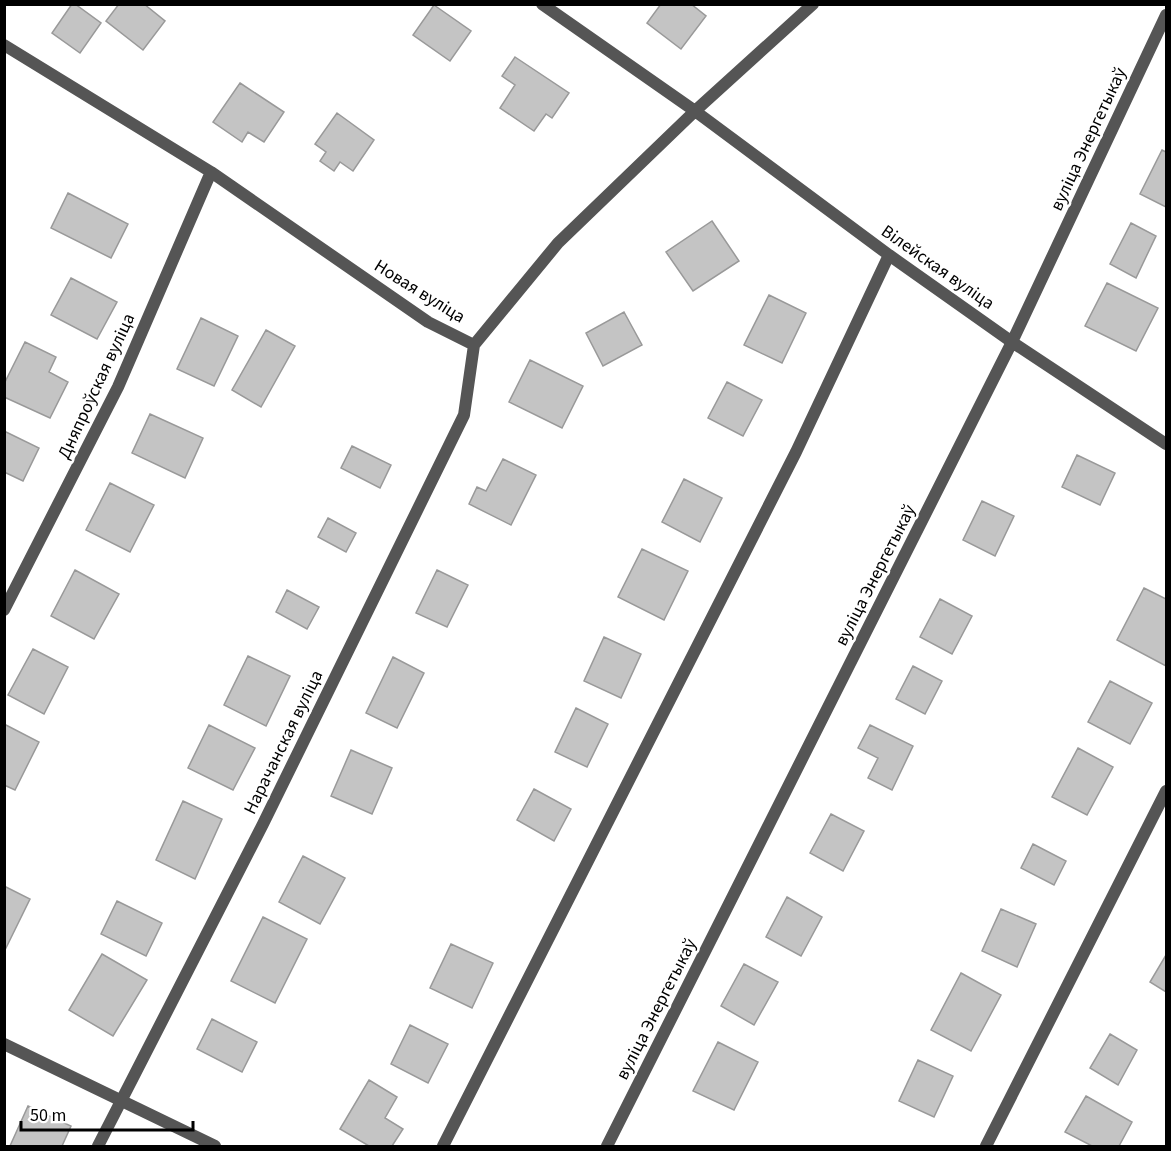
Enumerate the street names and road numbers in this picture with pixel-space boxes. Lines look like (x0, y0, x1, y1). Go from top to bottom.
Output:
street label: вуліца Энергетыкаў (1044, 63, 1133, 215)
street label: Вілейская вуліца (876, 219, 999, 316)
street label: Новая вуліца (369, 254, 470, 329)
street label: Дняпроўская вуліца (52, 309, 141, 463)
street label: вуліца Энергетыкаў (829, 500, 922, 650)
street label: Нарачанская вуліца (238, 666, 329, 818)
street label: вуліца Энергетыкаў (610, 934, 703, 1084)

